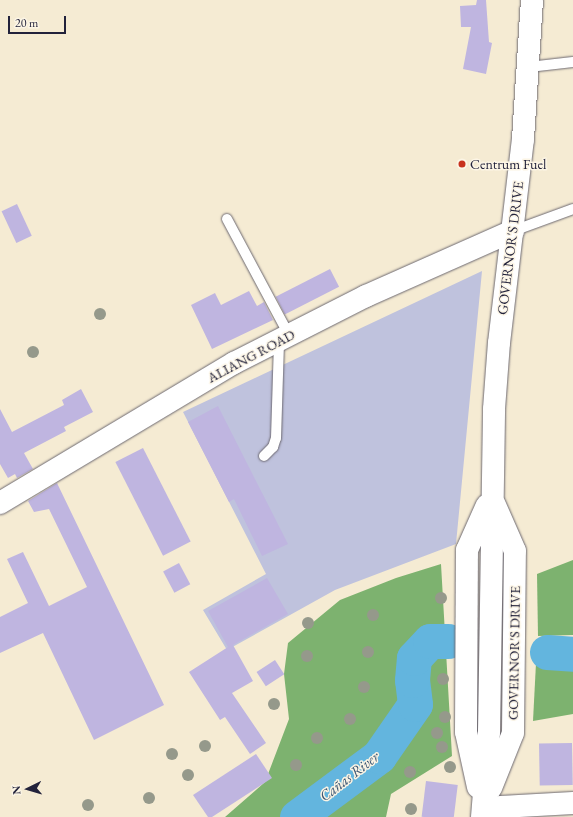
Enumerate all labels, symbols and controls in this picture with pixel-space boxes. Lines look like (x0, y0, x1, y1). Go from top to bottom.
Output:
scale bar (10, 8, 68, 34)
text: 20 m (15, 15, 38, 31)
place label: Centrum Fuel (470, 156, 546, 172)
marker: Centrum Fuel (457, 159, 467, 169)
street label: GOVERNOR'S DRIVE (493, 180, 527, 316)
street label: ALIANG ROAD (204, 326, 298, 386)
street label: GOVERNOR'S DRIVE (504, 586, 524, 720)
water label: Cañas River (316, 747, 382, 805)
north arrow (8, 769, 48, 809)
text: N (9, 785, 23, 795)

